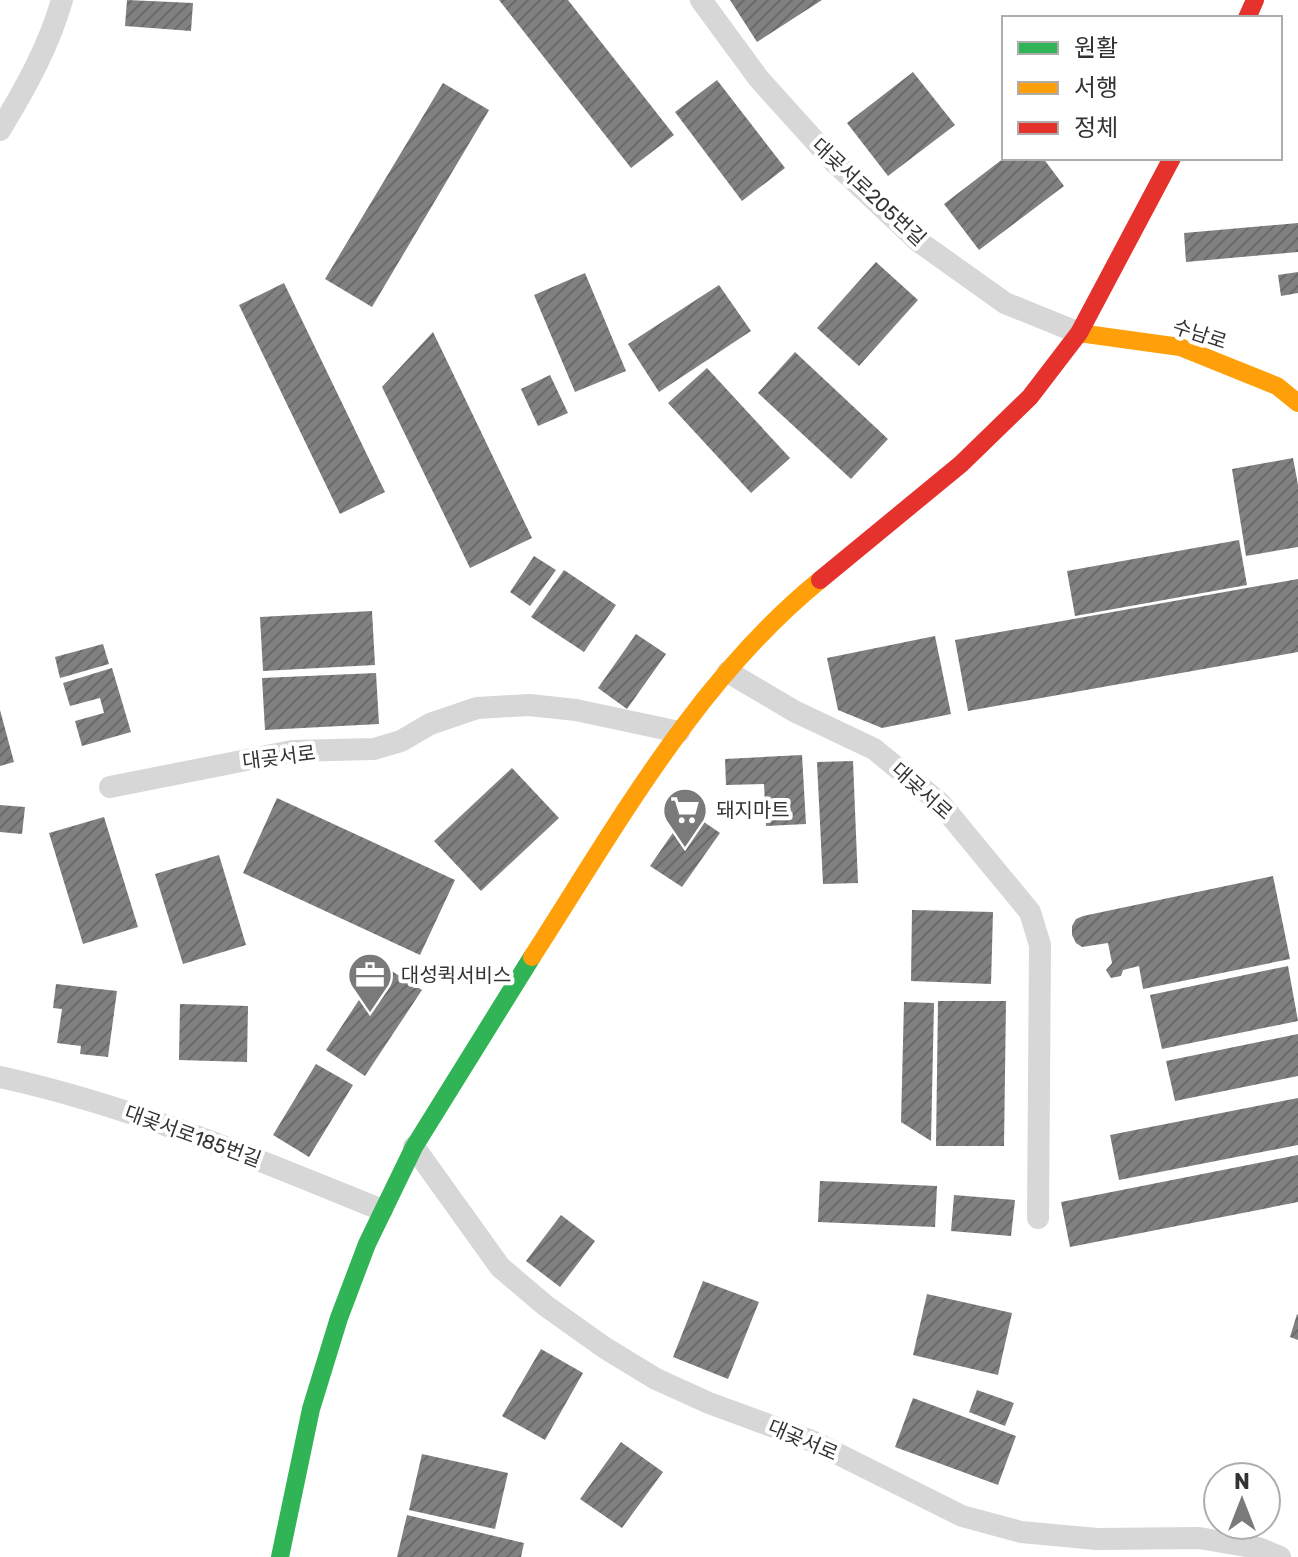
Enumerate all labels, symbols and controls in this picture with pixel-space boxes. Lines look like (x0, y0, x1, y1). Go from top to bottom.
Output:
legend (1002, 16, 1282, 160)
text: 원활 (1074, 34, 1118, 62)
text: 서행 (1074, 74, 1118, 102)
text: 정체 (1074, 114, 1118, 142)
street label: 대곶서로205번길 (807, 133, 931, 251)
street label: 수남로 (1170, 314, 1230, 354)
street label: 대곶서로 (241, 741, 317, 773)
street label: 대곶서로 (887, 757, 957, 825)
supermarket icon: 돼지마트 (661, 786, 709, 849)
place label: 돼지마트 (716, 798, 790, 822)
office icon: 대성퀵서비스 (346, 951, 394, 1014)
place label: 대성퀵서비스 (401, 963, 511, 987)
street label: 대곶서로185번길 (121, 1100, 265, 1172)
street label: 대곶서로 (764, 1415, 842, 1465)
north arrow (1202, 1461, 1282, 1541)
text: N (1234, 1468, 1250, 1495)

